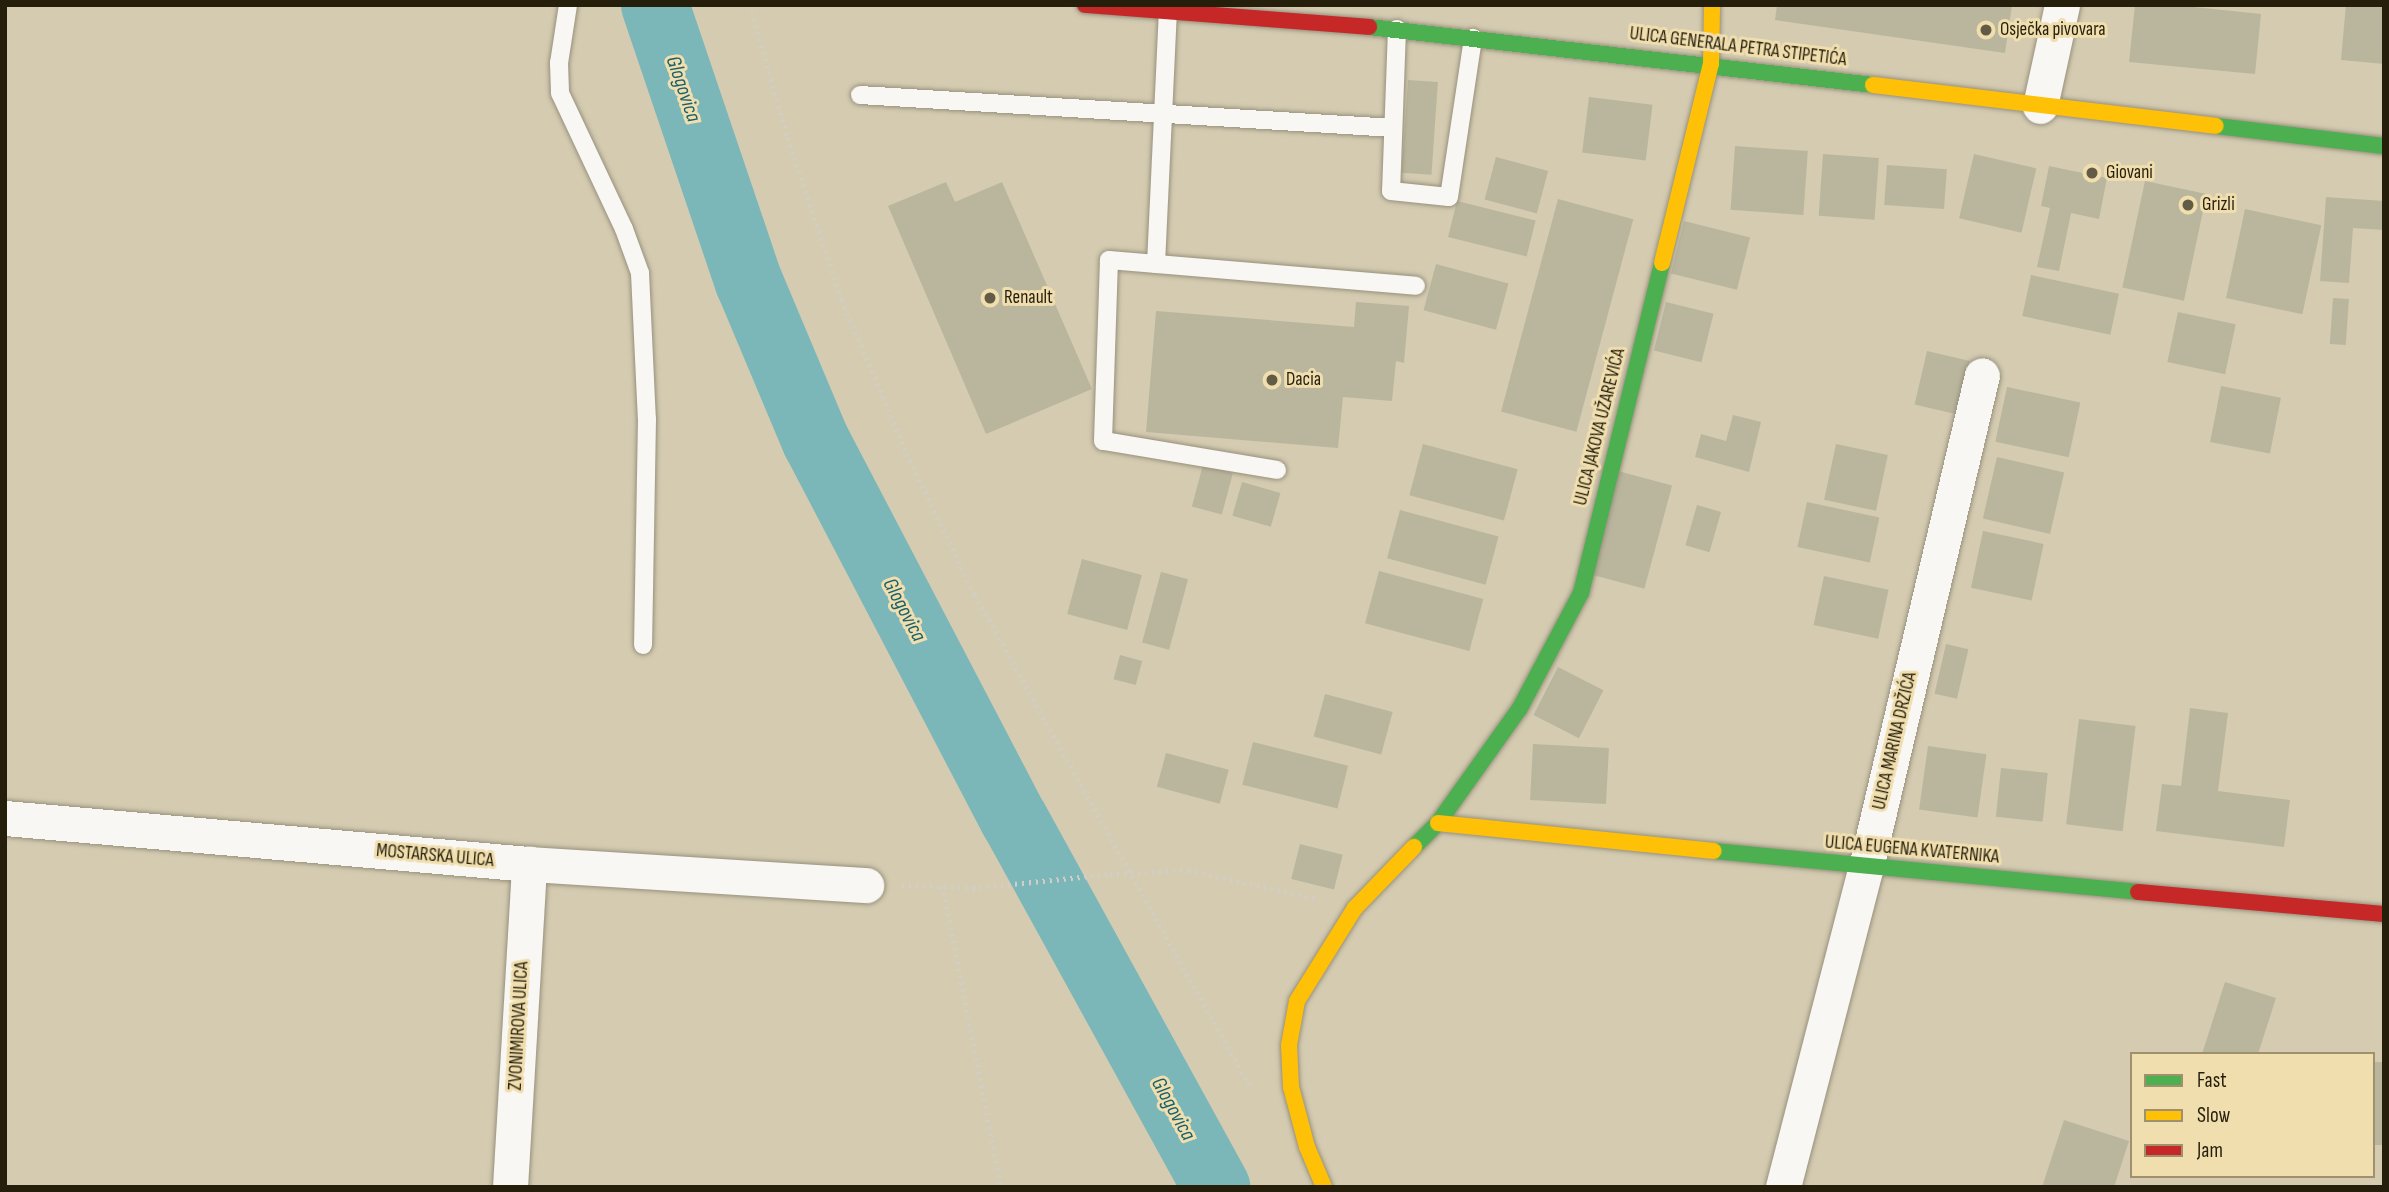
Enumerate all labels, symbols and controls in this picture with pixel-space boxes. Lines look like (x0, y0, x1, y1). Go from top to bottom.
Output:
place label: Osječka pivovara (2000, 19, 2106, 41)
street label: ULICA GENERALA PETRA STIPETIĆA (1628, 22, 1848, 72)
marker: Osječka pivovara (1978, 22, 1994, 38)
water label: Glogovica (660, 53, 706, 125)
place label: Giovani (2106, 162, 2153, 184)
marker: Giovani (2084, 165, 2100, 181)
place label: Grizli (2202, 194, 2235, 216)
marker: Grizli (2180, 197, 2196, 213)
place label: Renault (1004, 287, 1053, 309)
marker: Renault (982, 290, 998, 306)
street label: ULICA JAKOVA UŽAREVIĆA (1569, 346, 1631, 508)
place label: Dacia (1286, 369, 1321, 391)
marker: Dacia (1264, 372, 1280, 388)
water label: Glogovica (877, 574, 931, 646)
street label: ULICA MARINA DRŽIĆA (1868, 670, 1922, 812)
street label: ULICA EUGENA KVATERNIKA (1824, 831, 2000, 869)
street label: MOSTARSKA ULICA (375, 840, 495, 872)
street label: ZVONIMIROVA ULICA (504, 961, 534, 1091)
legend (2130, 1052, 2375, 1178)
text: Fast (2197, 1068, 2227, 1093)
water label: Glogovica (1145, 1073, 1201, 1145)
text: Slow (2197, 1103, 2230, 1128)
text: Jam (2197, 1138, 2223, 1163)

